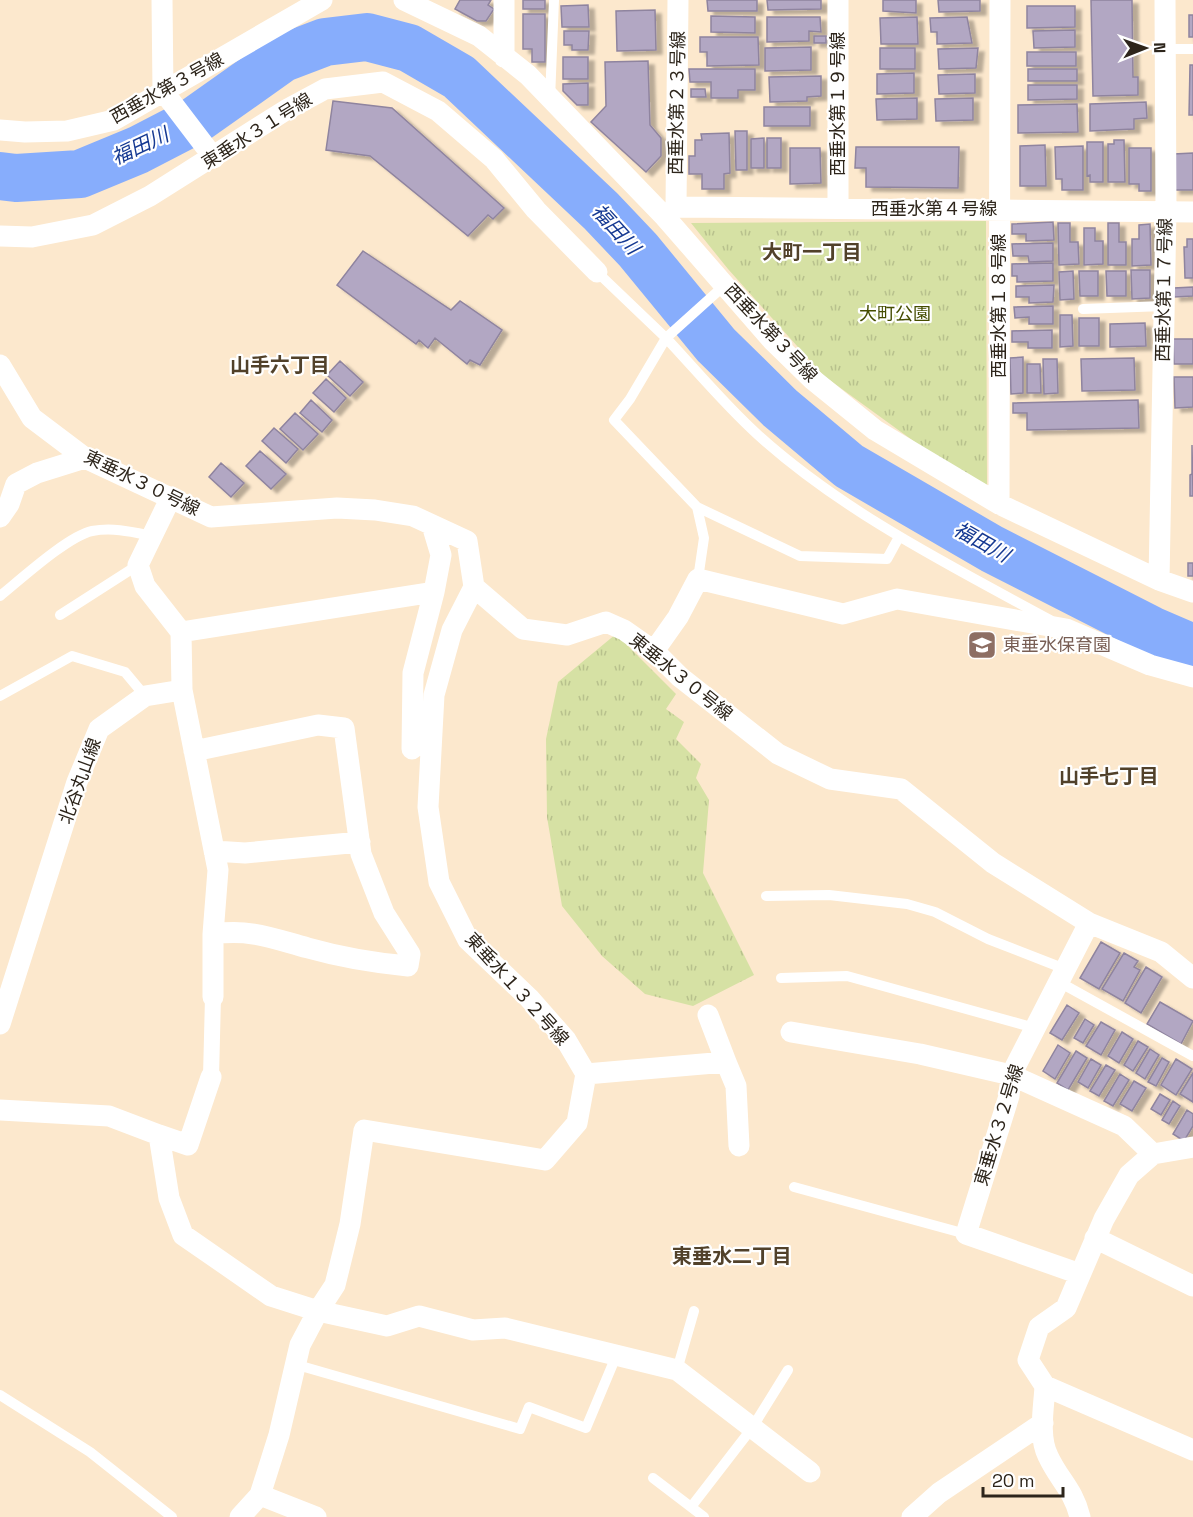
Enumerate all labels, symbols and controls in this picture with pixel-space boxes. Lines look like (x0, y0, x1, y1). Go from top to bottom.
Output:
north arrow (1115, 18, 1175, 78)
street label: 西垂水第２３号線 (664, 31, 689, 175)
street label: 西垂水第１９号線 (826, 32, 849, 176)
text: N (1149, 42, 1170, 53)
street label: 西垂水第３号線 (106, 47, 227, 128)
street label: 東垂水３１号線 (197, 87, 316, 174)
water label: 福田川 (107, 121, 174, 170)
street label: 西垂水第４号線 (871, 197, 997, 220)
water label: 福田川 (586, 198, 647, 261)
street label: 西垂水第１７号線 (1151, 218, 1176, 362)
street label: 西垂水第１８号線 (987, 234, 1010, 378)
district label: 大町一丁目 (762, 239, 862, 265)
street label: 西垂水第３号線 (720, 279, 823, 387)
park label: 大町公園 (859, 302, 931, 325)
district label: 山手六丁目 (230, 352, 330, 378)
street label: 東垂水３０号線 (81, 445, 204, 521)
water label: 福田川 (949, 516, 1016, 569)
street label: 東垂水３０号線 (625, 628, 738, 725)
school or university icon: 東垂水保育園 (966, 629, 998, 661)
place label: 東垂水保育園 (1003, 633, 1111, 656)
street label: 北谷丸山線 (53, 735, 106, 827)
district label: 山手七丁目 (1059, 763, 1159, 789)
street label: 東垂水１３２号線 (461, 927, 574, 1050)
street label: 東垂水３２号線 (969, 1061, 1028, 1188)
district label: 東垂水二丁目 (672, 1243, 792, 1269)
scale bar (983, 1460, 1062, 1498)
text: 20 m (992, 1469, 1035, 1492)

